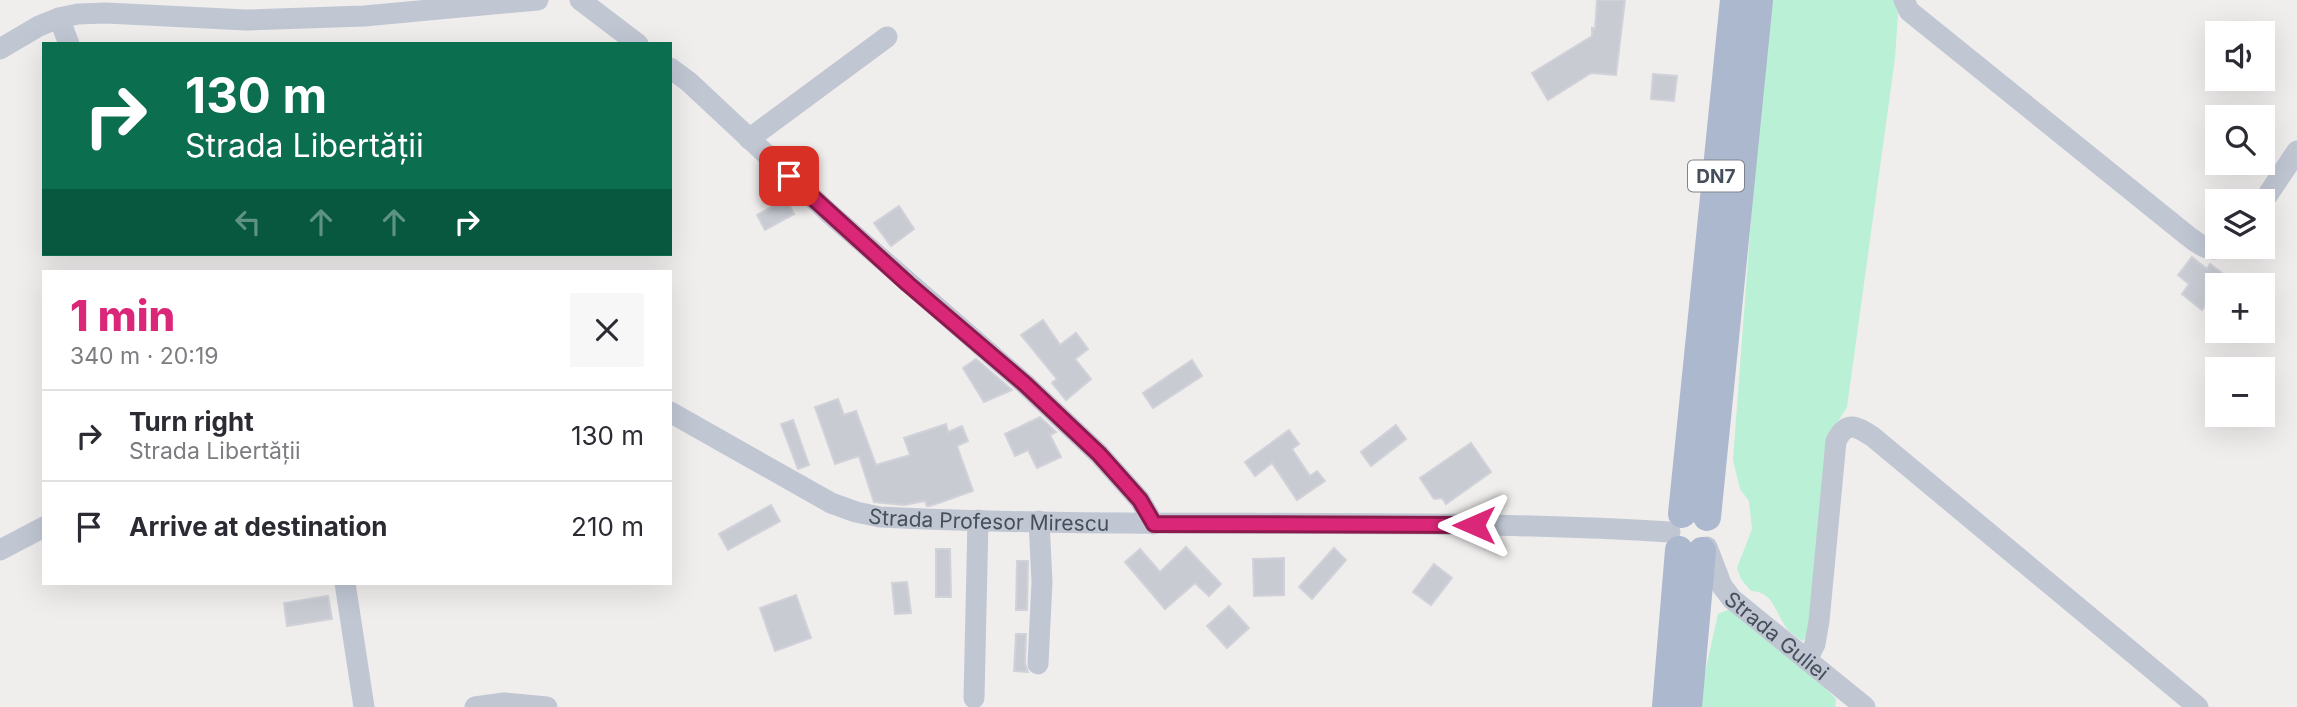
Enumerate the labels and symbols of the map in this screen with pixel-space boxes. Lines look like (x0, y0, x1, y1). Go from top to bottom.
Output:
pin (759, 146, 819, 206)
road number: DN7 (1688, 160, 1744, 192)
position arrow (1437, 488, 1511, 562)
street label: Strada Profesor Mirescu (866, 502, 1109, 535)
street label: Strada Guliei (1720, 586, 1834, 685)

